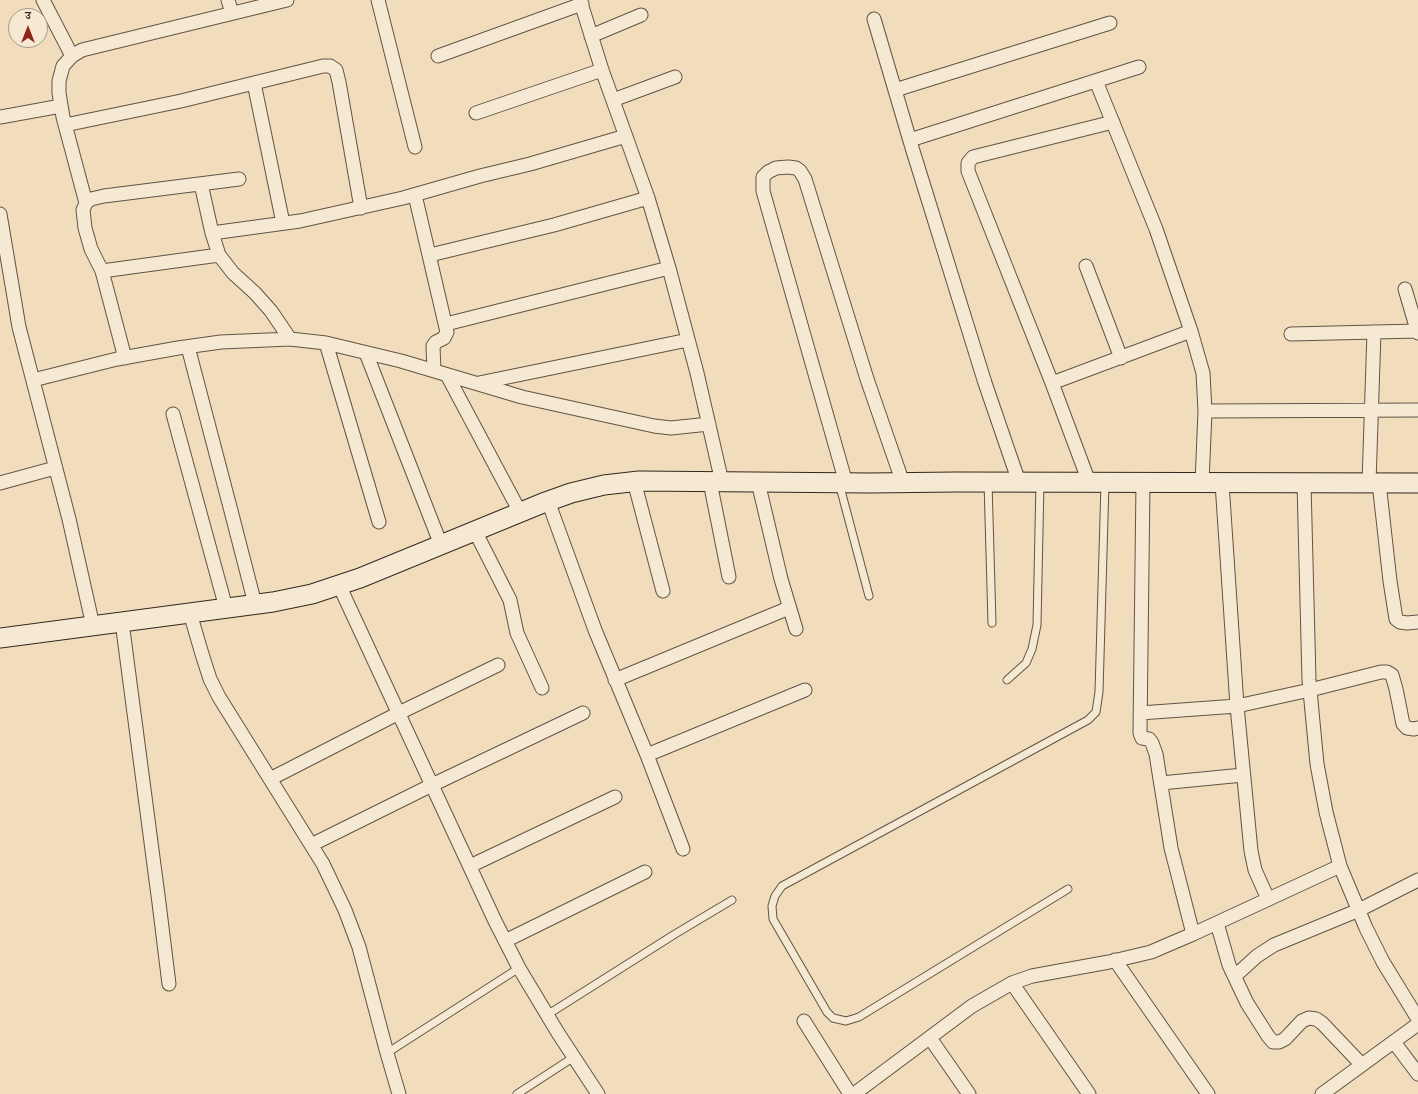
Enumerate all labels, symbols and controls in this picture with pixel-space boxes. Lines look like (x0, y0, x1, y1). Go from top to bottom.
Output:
north arrow (8, 8, 48, 48)
text: उ (25, 11, 31, 22)

